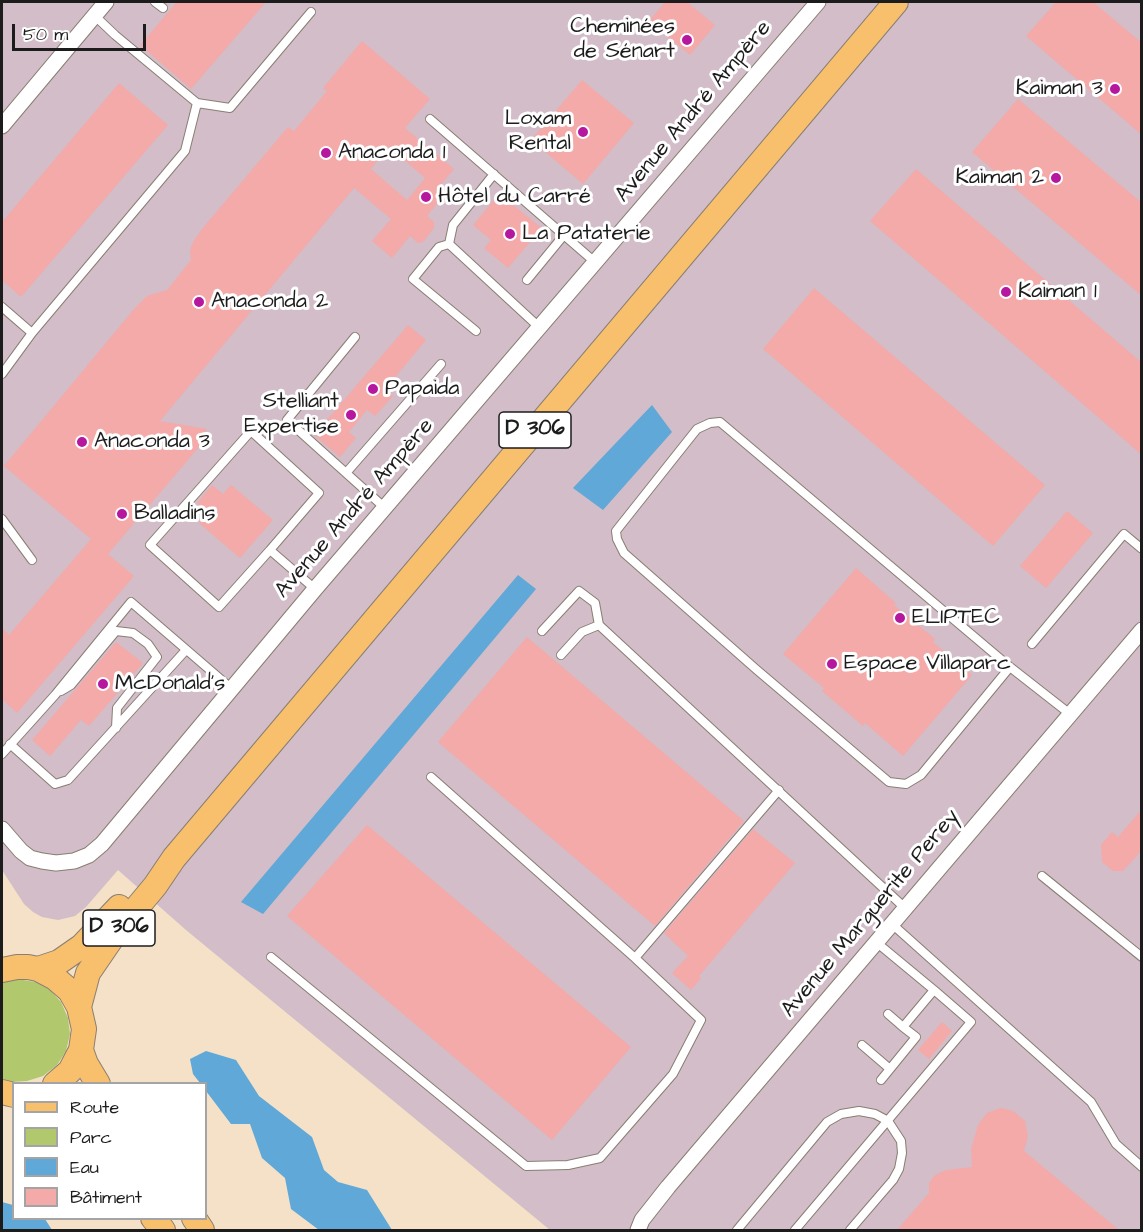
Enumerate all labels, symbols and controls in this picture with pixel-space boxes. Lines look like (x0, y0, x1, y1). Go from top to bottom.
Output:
scale bar (15, 12, 148, 50)
place label: Cheminées de Sénart (570, 14, 675, 66)
street label: Avenue André Ampère (610, 16, 778, 208)
text: 50 m (23, 22, 68, 47)
marker: Cheminées de Sénart (680, 33, 694, 47)
place label: Kaiman 3 (1016, 76, 1103, 102)
marker: Kaiman 3 (1108, 82, 1122, 96)
place label: Loxam Rental (505, 106, 571, 158)
marker: Loxam Rental (576, 125, 590, 139)
place label: Anaconda 1 (338, 140, 446, 166)
marker: Anaconda 1 (319, 146, 333, 160)
place label: Kaiman 2 (955, 165, 1044, 191)
marker: Kaiman 2 (1049, 171, 1063, 185)
place label: Hôtel du Carré (438, 184, 591, 210)
marker: Hôtel du Carré (419, 190, 433, 204)
place label: La Pataterie (522, 221, 651, 247)
marker: La Pataterie (503, 227, 517, 241)
place label: Kaiman 1 (1018, 279, 1097, 305)
marker: Kaiman 1 (999, 285, 1013, 299)
place label: Anaconda 2 (211, 289, 328, 315)
marker: Anaconda 2 (192, 295, 206, 309)
place label: Papaida (385, 376, 459, 402)
marker: Papaida (366, 382, 380, 396)
place label: Stelliant Expertise (244, 389, 339, 440)
marker: Stelliant Expertise (344, 408, 358, 422)
road number: D 306 (499, 412, 571, 448)
street label: Avenue André Ampère (270, 414, 440, 604)
place label: Anaconda 3 (94, 429, 210, 455)
marker: Anaconda 3 (75, 435, 89, 449)
place label: Balladins (134, 501, 216, 527)
marker: Balladins (115, 507, 129, 521)
place label: ELIPTEC (912, 605, 1000, 631)
marker: ELIPTEC (893, 611, 907, 625)
place label: Espace Villaparc (844, 651, 1011, 677)
marker: Espace Villaparc (825, 657, 839, 671)
place label: McDonald's (115, 671, 225, 697)
marker: McDonald's (96, 677, 110, 691)
street label: Avenue Marguerite Perey (776, 805, 966, 1023)
road number: D 306 (83, 910, 155, 946)
legend (12, 1082, 207, 1220)
text: Route (70, 1095, 119, 1120)
text: Parc (70, 1125, 112, 1150)
text: Eau (70, 1155, 99, 1180)
text: Bâtiment (70, 1185, 142, 1210)

